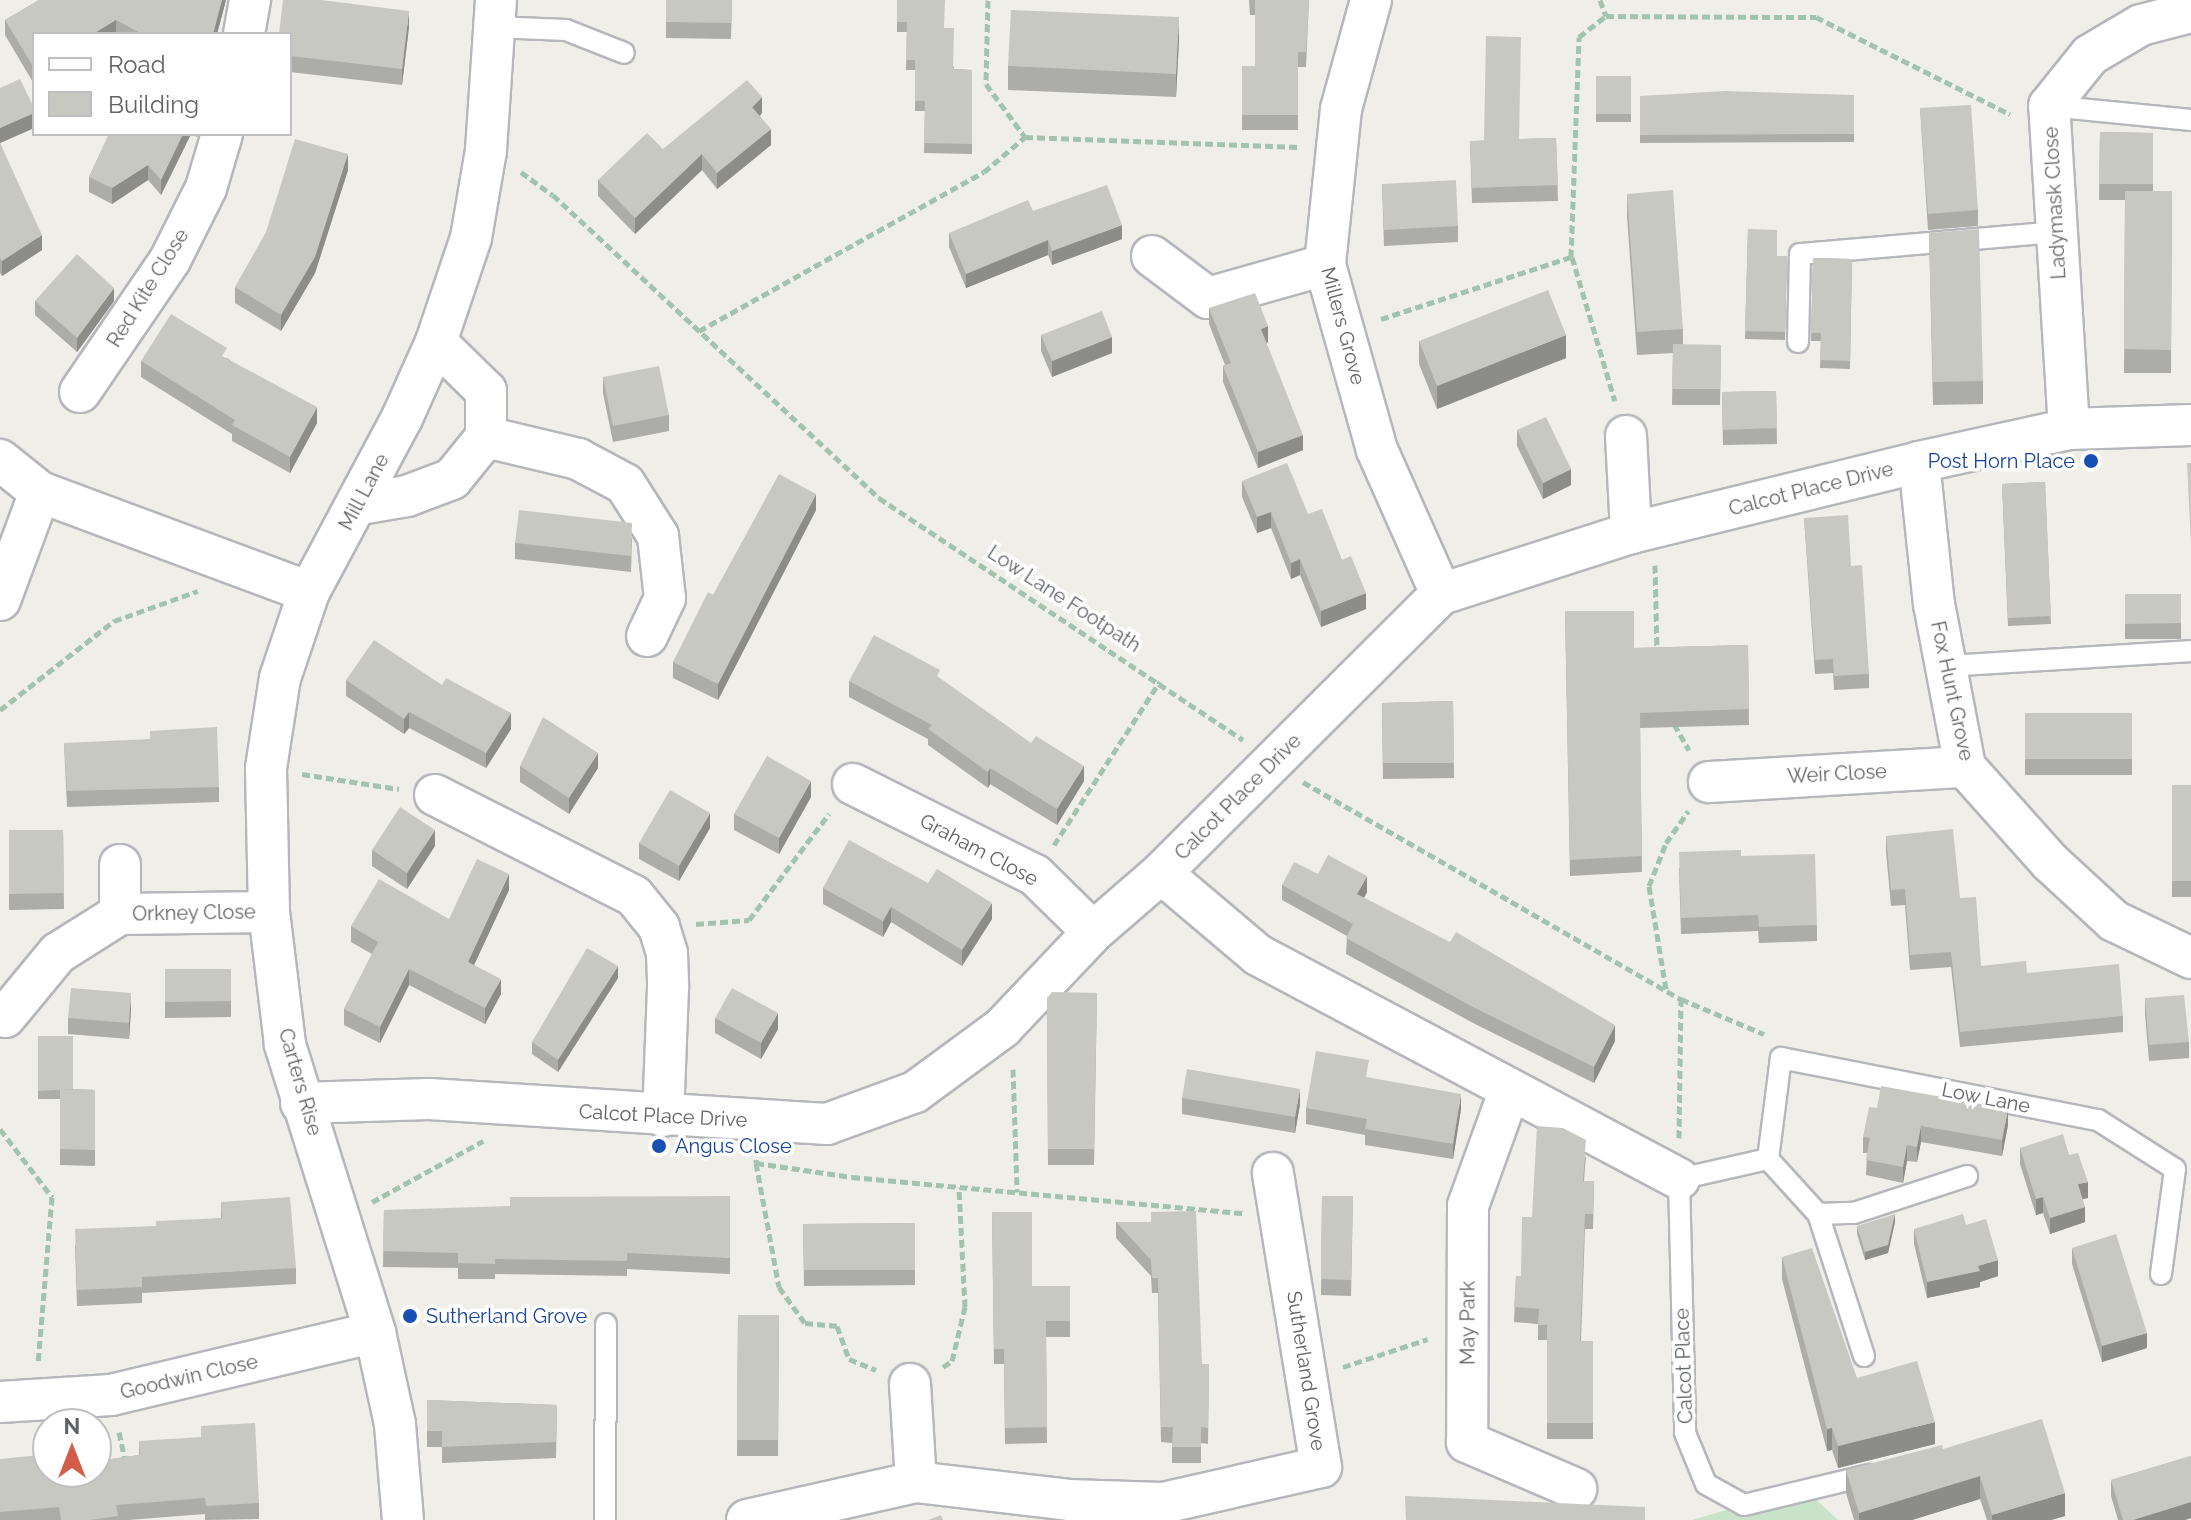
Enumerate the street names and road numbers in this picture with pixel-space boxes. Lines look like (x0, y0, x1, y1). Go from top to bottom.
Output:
street label: Ladymask Close (2039, 126, 2071, 280)
street label: Red Kite Close (102, 224, 194, 352)
street label: Millers Grove (1316, 265, 1370, 387)
street label: Mill Lane (334, 449, 394, 535)
street label: Calcot Place Drive (1726, 457, 1896, 521)
street label: Low Lane Footpath (983, 540, 1145, 658)
street label: Fox Hunt Grove (1925, 619, 1979, 763)
street label: Calcot Place Drive (1170, 729, 1306, 865)
street label: Weir Close (1786, 759, 1888, 789)
street label: Graham Close (916, 809, 1042, 891)
street label: Orkney Close (132, 900, 256, 926)
street label: Carters Rise (273, 1026, 327, 1138)
street label: Low Lane (1939, 1078, 2033, 1118)
street label: Calcot Place Drive (578, 1100, 748, 1132)
street label: May Park (1456, 1281, 1480, 1365)
street label: Sutherland Grove (1282, 1289, 1330, 1453)
street label: Calcot Place (1670, 1308, 1698, 1424)
street label: Goodwin Close (118, 1350, 260, 1404)

